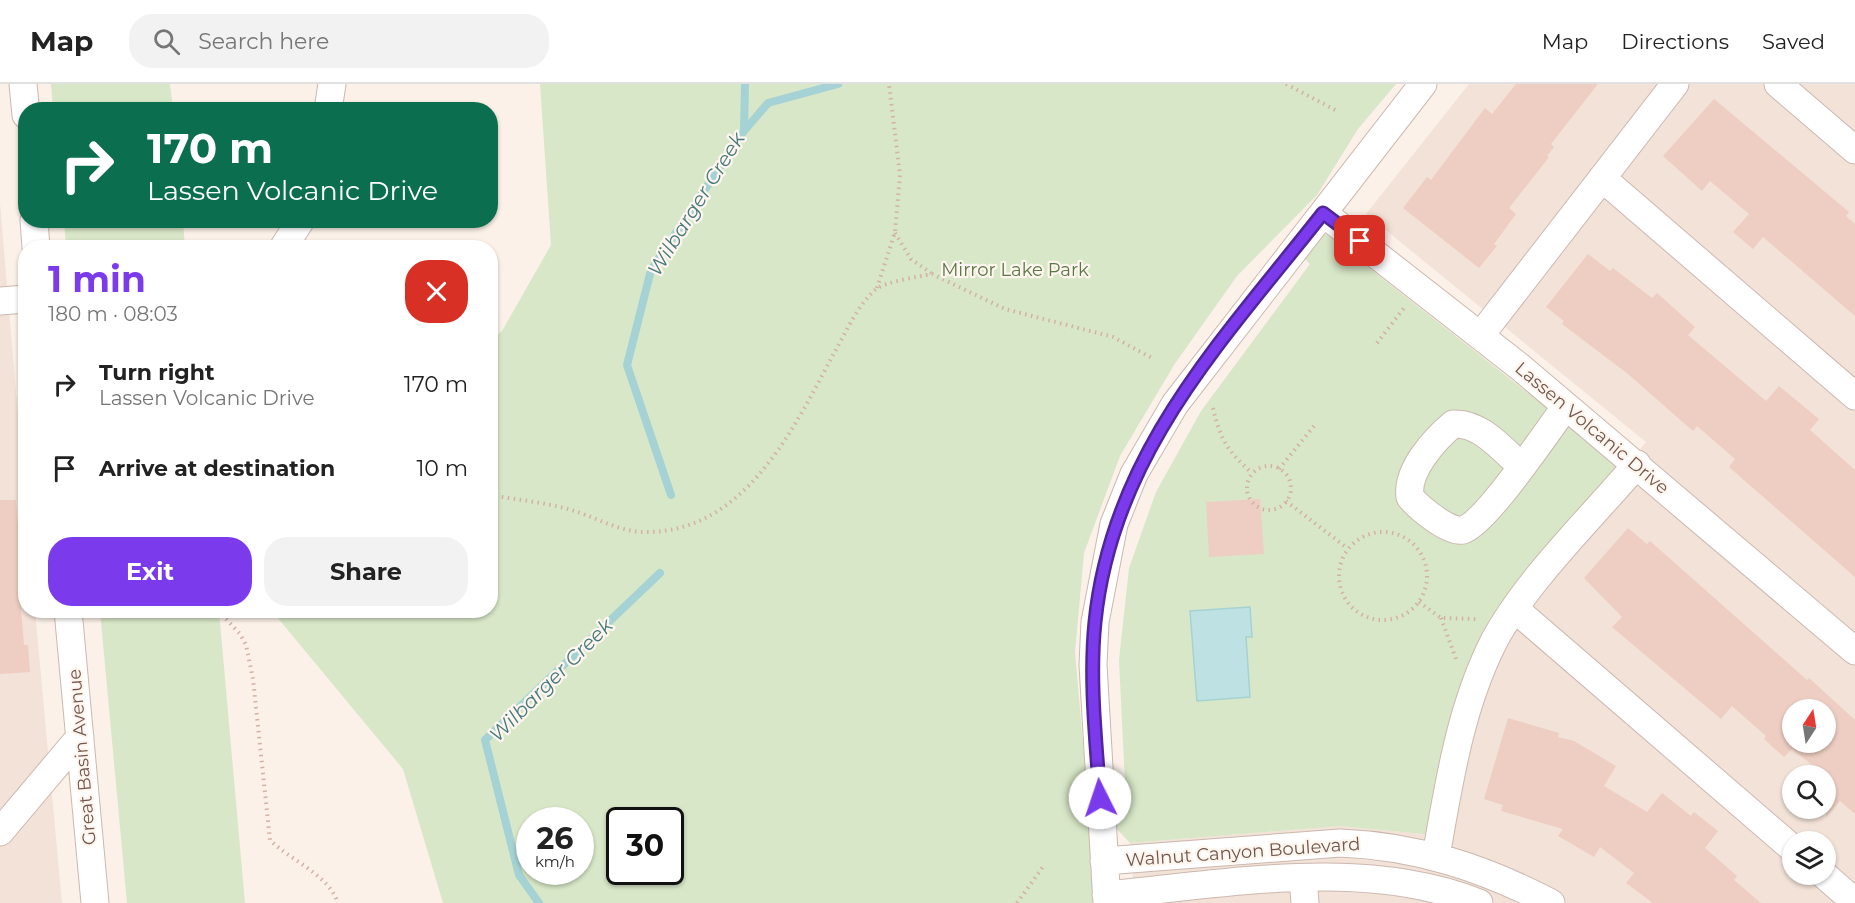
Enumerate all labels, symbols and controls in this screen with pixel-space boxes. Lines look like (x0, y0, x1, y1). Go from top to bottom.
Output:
search box (129, 14, 549, 68)
text: Map (30, 24, 93, 58)
icon: search (150, 25, 183, 58)
text: Search here (198, 28, 329, 55)
text: Map (1542, 29, 1588, 54)
text: Directions (1621, 29, 1729, 54)
text: Saved (1762, 29, 1825, 54)
text: 170 m (147, 122, 273, 174)
icon: right (48, 126, 126, 204)
water label: Wilbarger Creek (642, 127, 750, 280)
text: Lassen Volcanic Drive (147, 174, 438, 207)
pin (1334, 215, 1385, 266)
icon: arrive (1343, 224, 1376, 257)
text: 1 min (48, 257, 146, 301)
park label: Mirror Lake Park (941, 259, 1089, 281)
button: close (405, 260, 468, 323)
text: 180 m · 08:03 (48, 302, 178, 326)
street label: Lassen Volcanic Drive (1511, 357, 1673, 499)
text: Turn right (99, 359, 214, 386)
icon: right (48, 368, 81, 401)
text: 170 m (404, 371, 468, 398)
text: Lassen Volcanic Drive (99, 386, 315, 410)
icon: arrive (48, 452, 81, 485)
text: Arrive at destination (99, 455, 335, 482)
text: 10 m (416, 455, 468, 482)
button: Exit (48, 537, 252, 606)
button: Share (264, 537, 468, 606)
water label: Wilbarger Creek (484, 613, 618, 747)
street label: Great Basin Avenue (63, 668, 101, 846)
north arrow (1782, 699, 1836, 753)
map controls (1782, 699, 1836, 885)
button: search (1782, 765, 1836, 819)
position arrow (1068, 766, 1132, 830)
speed limit sign: 30 (606, 807, 684, 885)
text: 26 (537, 820, 573, 857)
button: layers (1782, 831, 1836, 885)
street label: Walnut Canyon Boulevard (1125, 833, 1361, 871)
text: km/h (535, 852, 575, 871)

